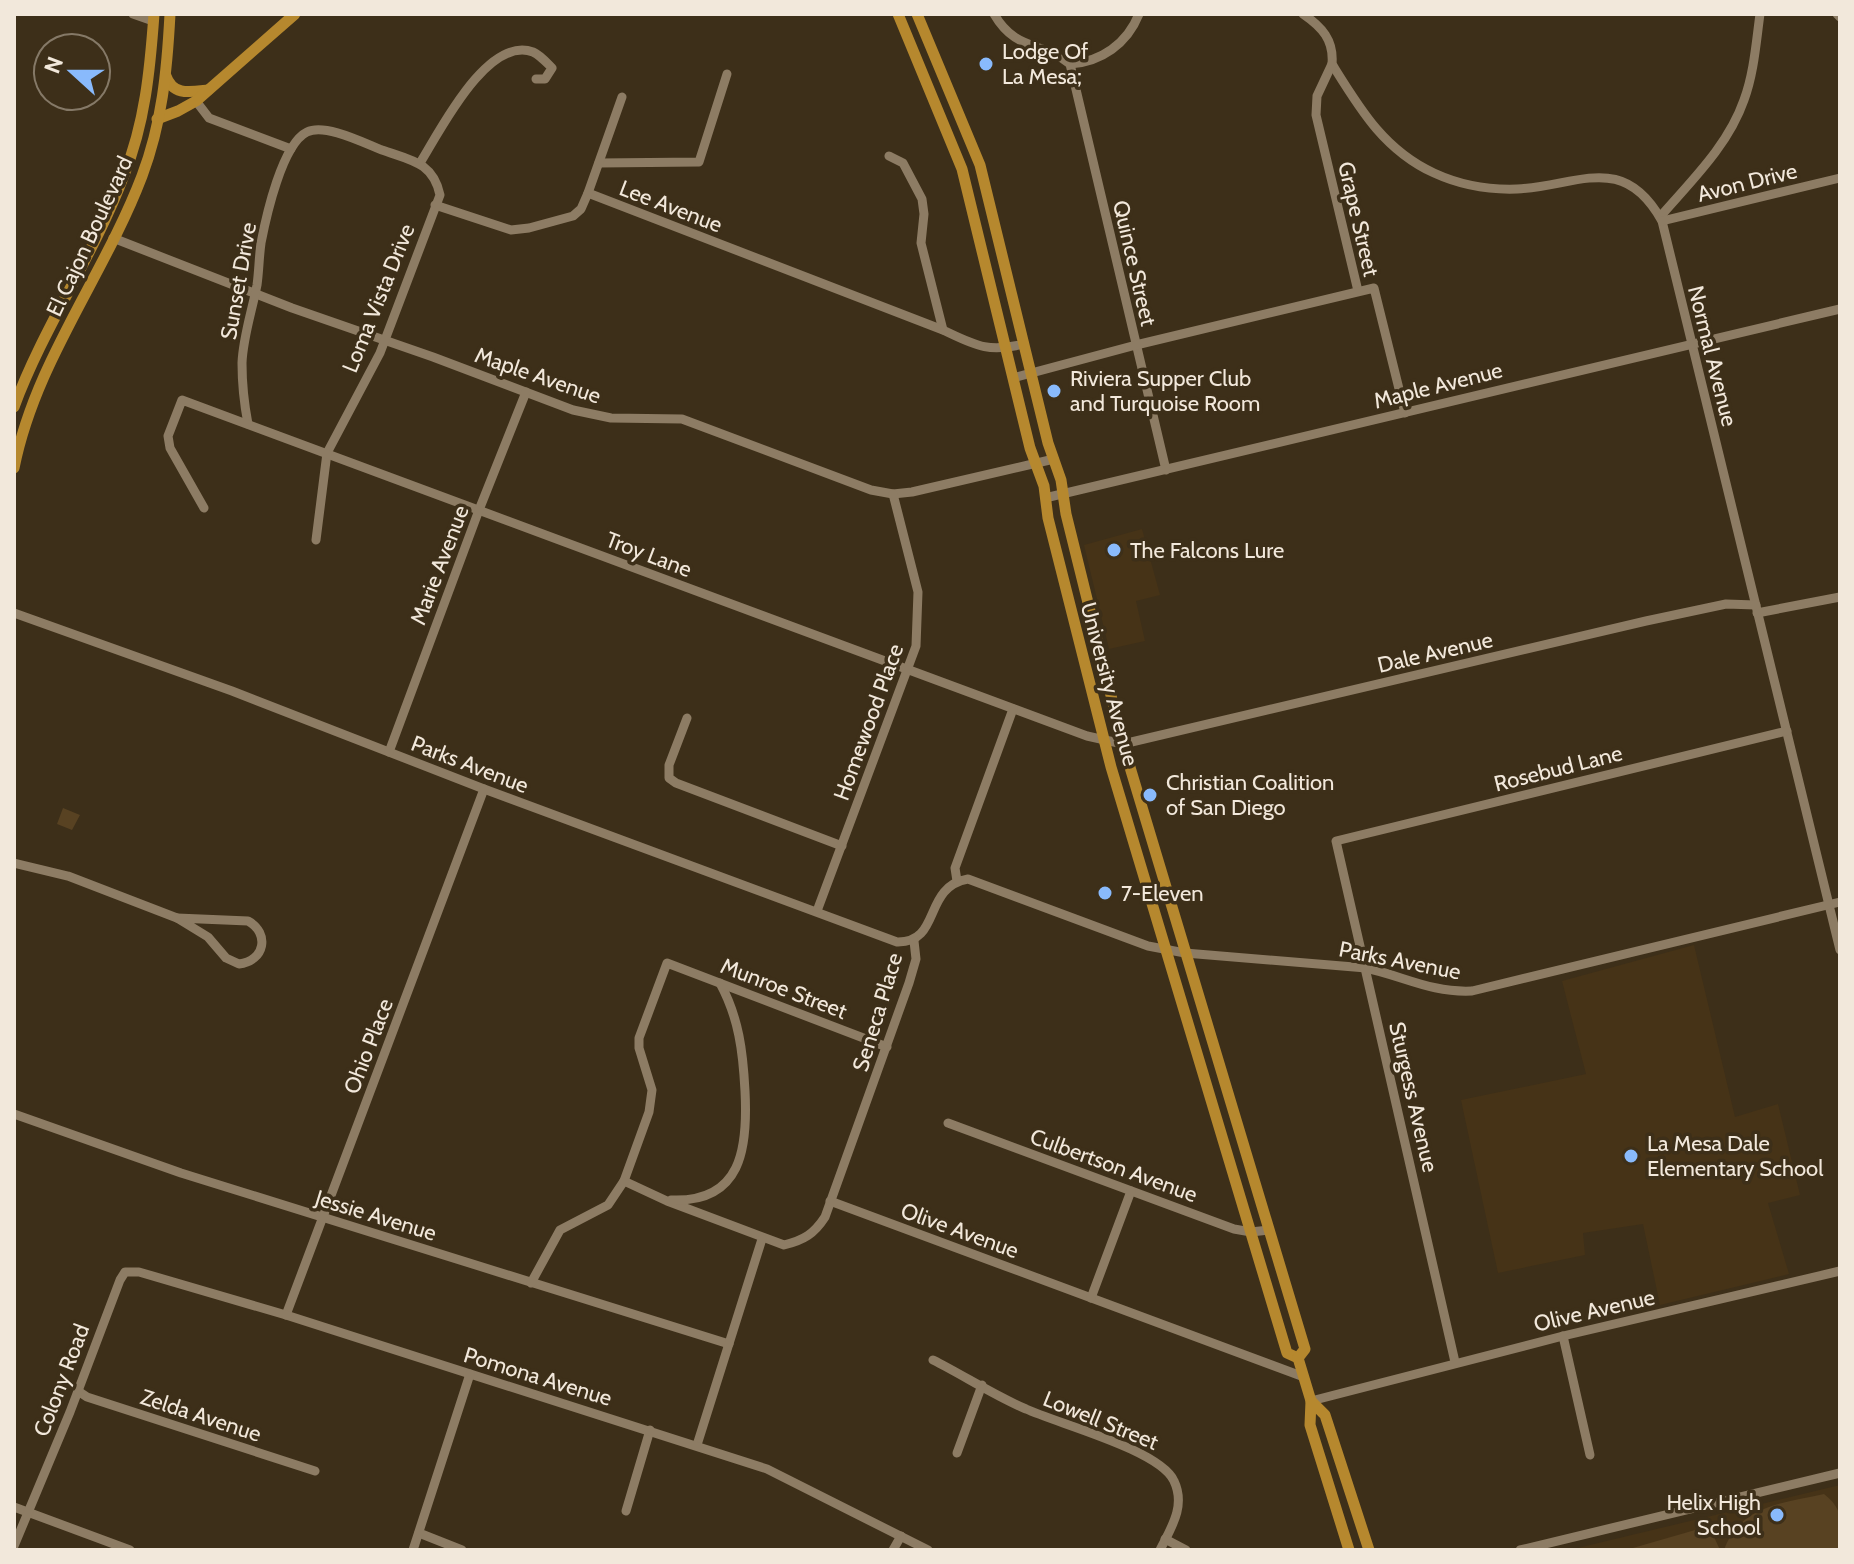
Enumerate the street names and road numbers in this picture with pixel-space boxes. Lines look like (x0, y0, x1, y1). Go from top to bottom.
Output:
street label: El Cajon Boulevard (41, 152, 138, 321)
street label: Avon Drive (1694, 157, 1800, 208)
street label: Grape Street (1332, 159, 1385, 280)
street label: Lee Avenue (616, 175, 726, 238)
street label: Quince Street (1107, 198, 1162, 329)
street label: Sunset Drive (215, 220, 262, 342)
street label: Loma Vista Drive (336, 220, 421, 377)
street label: Normal Avenue (1682, 283, 1743, 429)
street label: Maple Avenue (471, 341, 604, 410)
street label: Maple Avenue (1371, 356, 1505, 415)
street label: Marie Avenue (404, 502, 475, 629)
street label: Troy Lane (602, 526, 695, 583)
street label: University Avenue (1075, 599, 1144, 769)
street label: Dale Avenue (1375, 626, 1495, 679)
street label: Homewood Place (828, 640, 909, 804)
street label: Parks Avenue (407, 730, 532, 799)
street label: Rosebud Lane (1491, 739, 1625, 797)
street label: Parks Avenue (1337, 935, 1463, 986)
street label: Seneca Place (847, 950, 908, 1075)
street label: Munroe Street (717, 952, 851, 1025)
street label: Ohio Place (338, 995, 399, 1098)
street label: Sturgess Avenue (1383, 1019, 1444, 1175)
street label: Culbertson Avenue (1027, 1123, 1201, 1208)
street label: Jessie Avenue (311, 1184, 440, 1247)
street label: Olive Avenue (897, 1197, 1022, 1264)
street label: Olive Avenue (1531, 1283, 1657, 1338)
street label: Colony Road (28, 1320, 95, 1440)
street label: Pomona Avenue (461, 1341, 615, 1412)
street label: Zelda Avenue (137, 1383, 265, 1448)
street label: Lowell Street (1039, 1385, 1163, 1456)

